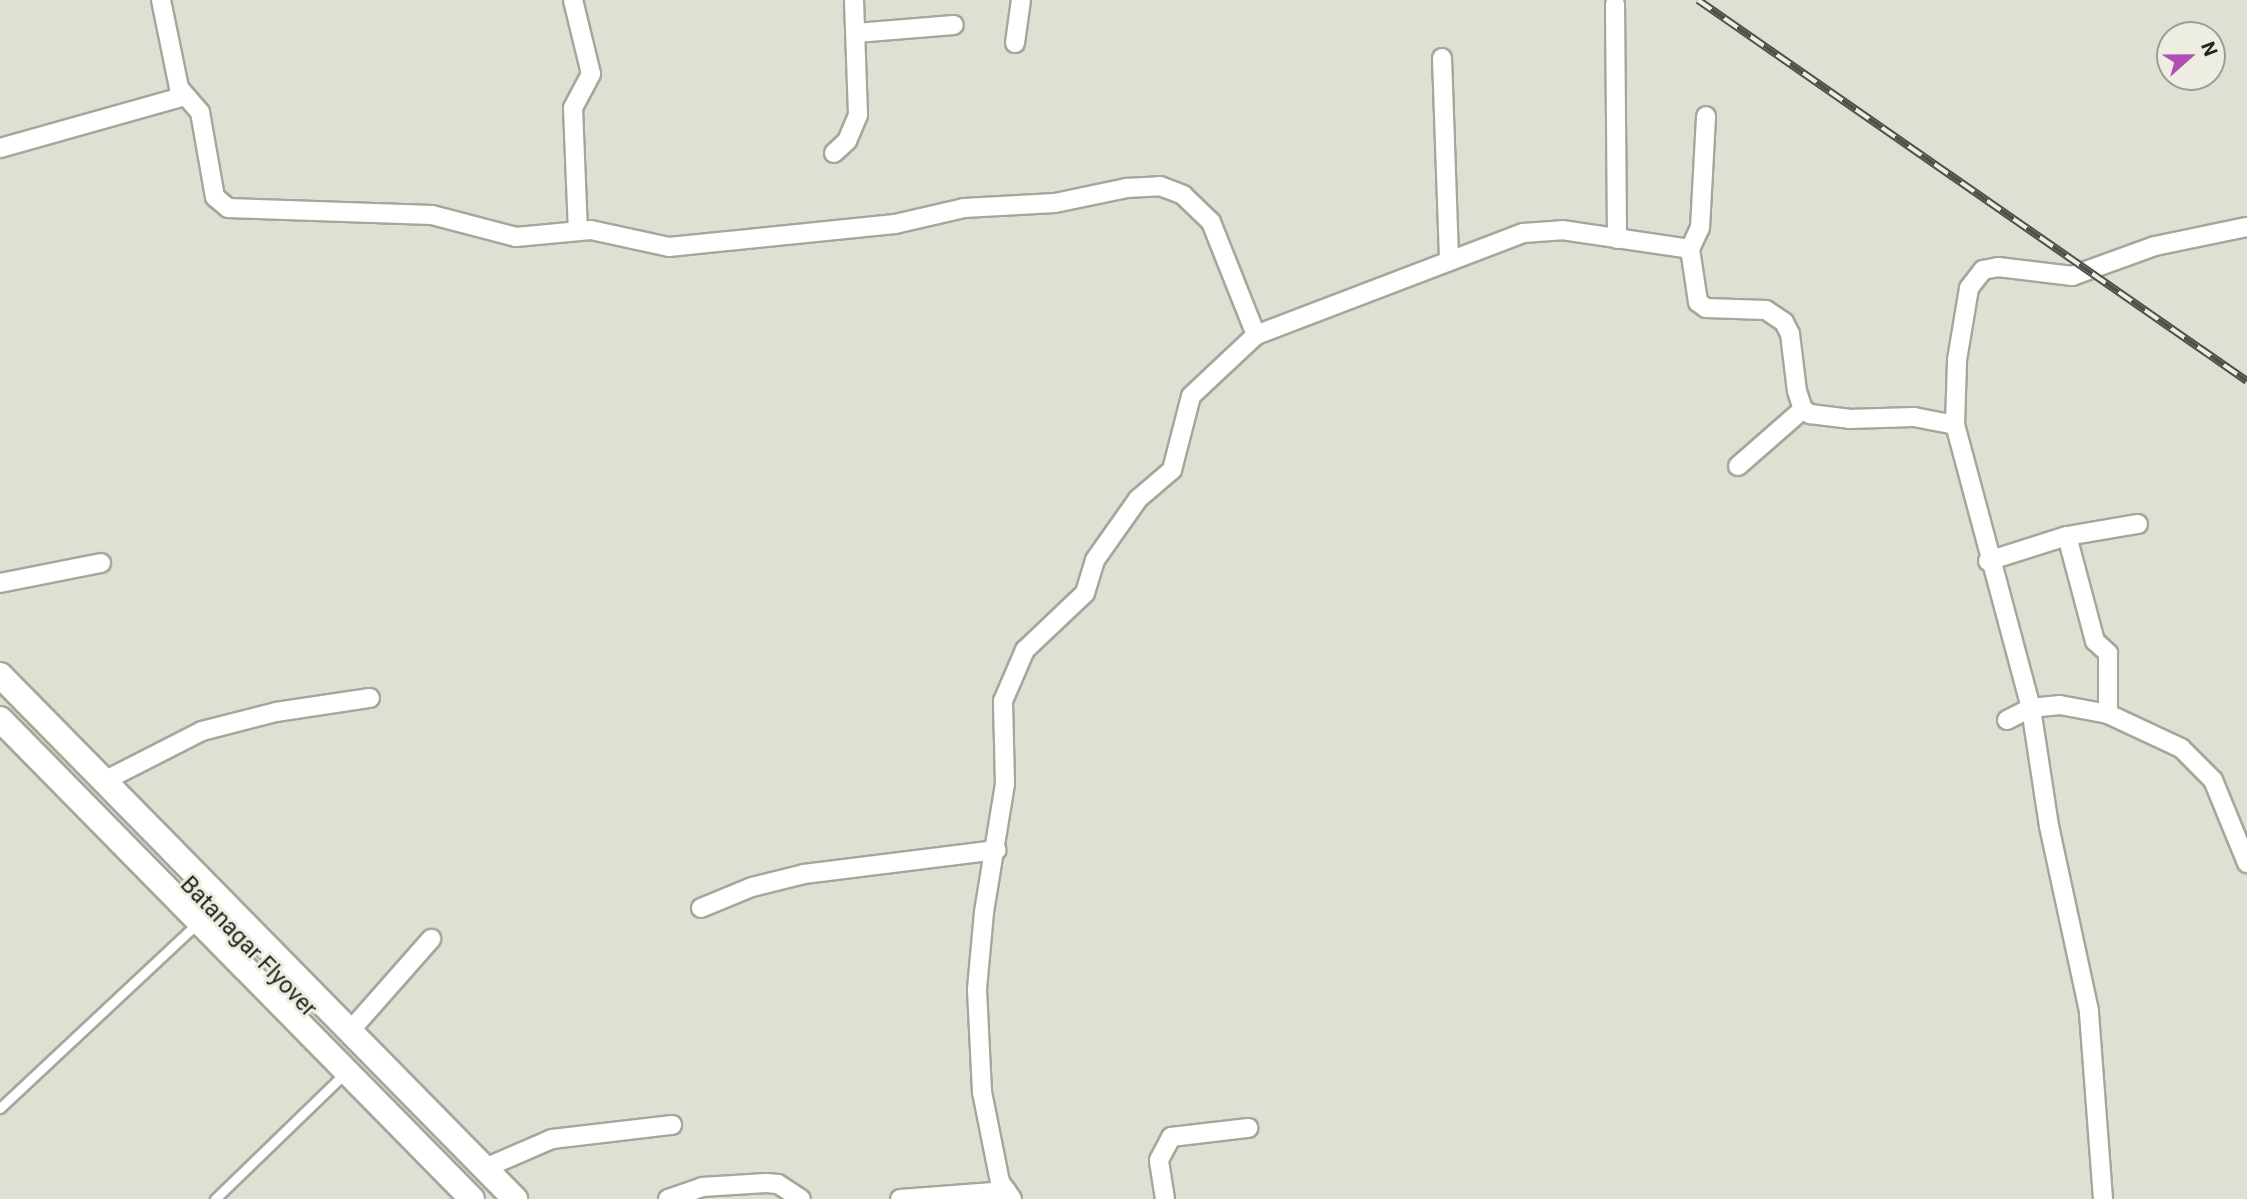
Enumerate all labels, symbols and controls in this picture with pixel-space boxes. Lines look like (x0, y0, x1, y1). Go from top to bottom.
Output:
north arrow (2156, 21, 2226, 91)
text: N (2196, 39, 2222, 59)
street label: Batanagar Flyover (174, 871, 322, 1023)

